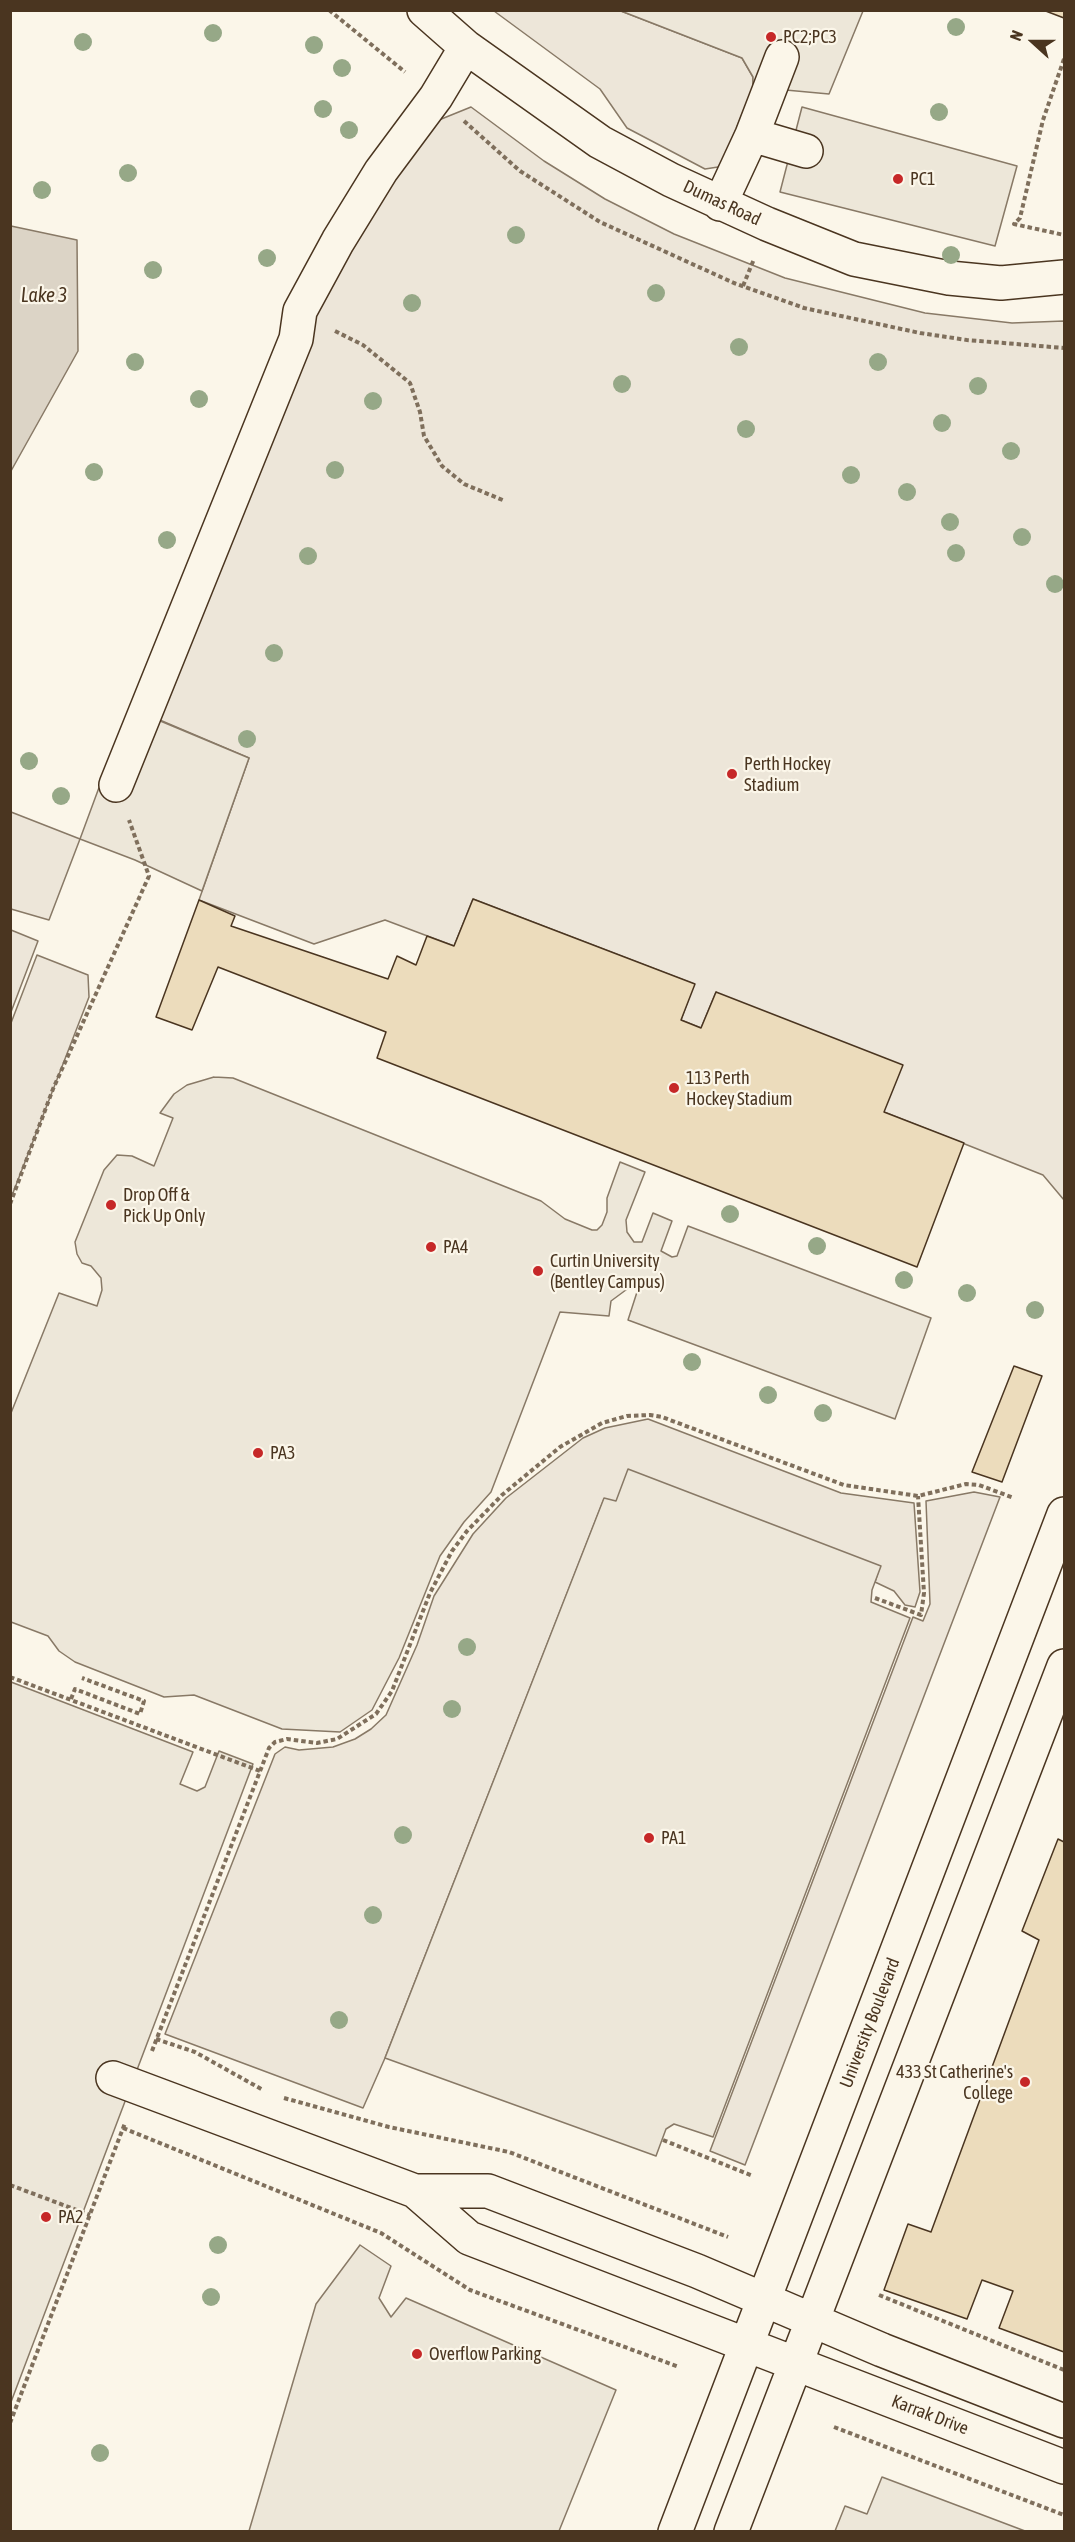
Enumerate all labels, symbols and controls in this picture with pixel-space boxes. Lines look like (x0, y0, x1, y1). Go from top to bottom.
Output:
north arrow (1003, 12, 1063, 72)
place label: PC2;PC3 (783, 26, 837, 48)
text: N (1006, 28, 1026, 43)
marker: PC2;PC3 (764, 30, 778, 44)
place label: PC1 (910, 168, 935, 190)
marker: PC1 (891, 172, 905, 186)
street label: Dumas Road (680, 176, 764, 230)
water label: Lake 3 (21, 284, 67, 308)
place label: Perth Hockey Stadium (744, 753, 831, 795)
marker: Perth Hockey Stadium (725, 767, 739, 781)
place label: 113 Perth Hockey Stadium (686, 1067, 792, 1110)
marker: 113 Perth Hockey Stadium (667, 1081, 681, 1095)
place label: Drop Off & Pick Up Only (123, 1184, 206, 1226)
marker: Drop Off & Pick Up Only (104, 1198, 118, 1212)
place label: PA4 (443, 1236, 468, 1258)
marker: PA4 (424, 1240, 438, 1254)
place label: Curtin University (Bentley Campus) (550, 1250, 665, 1292)
marker: Curtin University (Bentley Campus) (531, 1264, 545, 1278)
place label: PA3 (270, 1442, 295, 1464)
marker: PA3 (251, 1446, 265, 1460)
place label: PA1 (661, 1827, 686, 1849)
marker: PA1 (642, 1831, 656, 1845)
street label: University Boulevard (835, 1955, 905, 2091)
place label: 433 St Catherine's College (896, 2061, 1013, 2104)
marker: 433 St Catherine's College (1018, 2075, 1032, 2089)
place label: PA2 (58, 2206, 83, 2228)
marker: PA2 (39, 2210, 53, 2224)
place label: Overflow Parking (429, 2343, 541, 2365)
marker: Overflow Parking (410, 2347, 424, 2361)
street label: Karrak Drive (888, 2390, 972, 2440)

